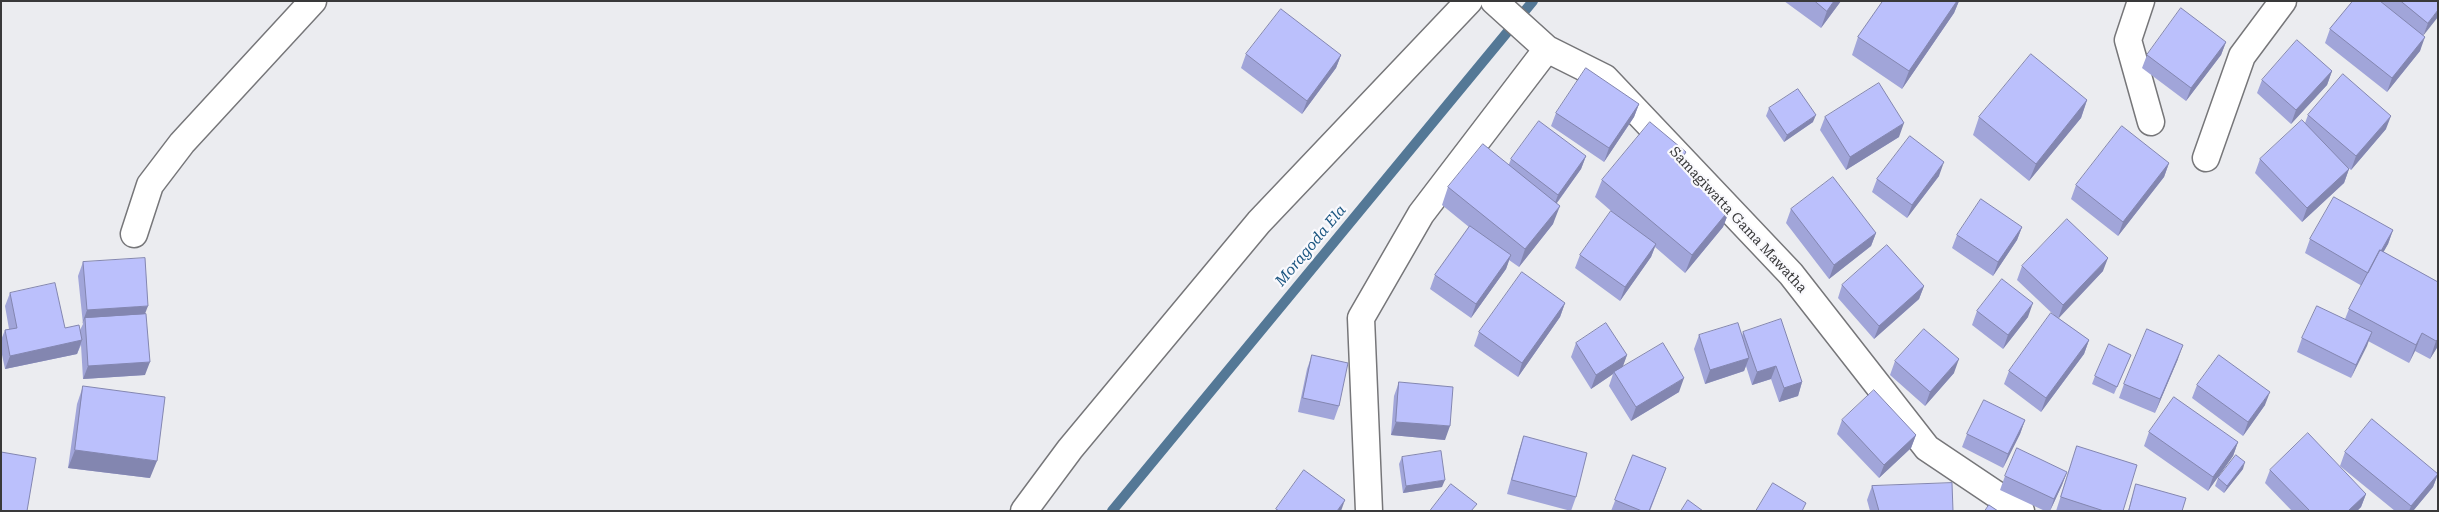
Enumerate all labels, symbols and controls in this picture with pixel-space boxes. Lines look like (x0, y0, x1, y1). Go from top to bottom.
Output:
street label: Samagiwatta Gama Mawatha (1666, 144, 1810, 296)
water label: Moragoda Ela (1272, 202, 1350, 290)

